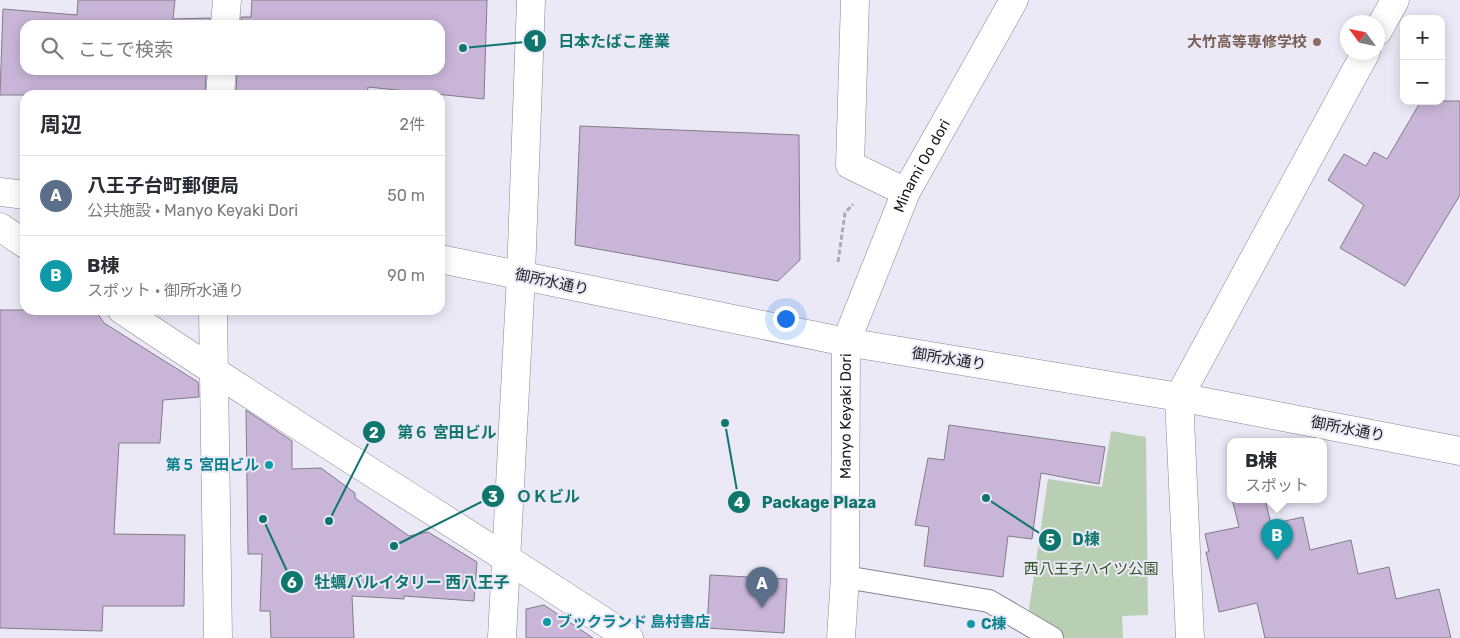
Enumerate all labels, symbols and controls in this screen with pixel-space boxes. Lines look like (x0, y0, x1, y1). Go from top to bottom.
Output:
north arrow (1340, 15, 1385, 60)
map controls (1400, 15, 1445, 105)
button: + (1400, 15, 1445, 60)
search box (20, 20, 445, 75)
callout: 日本たばこ産業 (523, 25, 680, 56)
text: 1 (531, 32, 539, 50)
text: 日本たばこ産業 (558, 32, 670, 51)
place label: 大竹高等専修学校 (1187, 33, 1307, 51)
icon: search (38, 34, 66, 62)
marker: 大竹高等専修学校 (1311, 36, 1323, 48)
text: ここで検索 (78, 38, 173, 61)
button: − (1400, 60, 1445, 105)
text: 周辺 (40, 112, 82, 137)
text: 2件 (400, 115, 425, 134)
street label: Minami Oo dori (890, 116, 954, 215)
text: 八王子台町郵便局 (87, 174, 239, 197)
text: A (50, 186, 62, 205)
text: 50 m (387, 186, 425, 205)
text: 公共施設 · Manyo Keyaki Dori (87, 201, 298, 220)
text: B棟 (87, 254, 119, 277)
street label: 御所水通り (513, 265, 591, 299)
text: B (50, 266, 62, 285)
text: 90 m (387, 266, 425, 285)
text: スポット · 御所水通り (87, 281, 244, 300)
your location (773, 306, 799, 332)
street label: 御所水通り (911, 344, 987, 374)
street label: Manyo Keyaki Dori (836, 353, 855, 479)
street label: 御所水通り (1309, 413, 1387, 445)
callout: 第６ 宮田ビル (362, 417, 506, 448)
text: 第６ 宮田ビル (397, 423, 497, 442)
text: 2 (369, 424, 379, 442)
popup (1227, 438, 1327, 503)
text: B棟 (1245, 449, 1277, 472)
place label: 第５ 宮田ビル (166, 456, 259, 474)
marker: 第５ 宮田ビル (263, 459, 275, 471)
text: スポット (1245, 476, 1309, 495)
callout: ＯＫビル (481, 481, 590, 512)
text: ＯＫビル (516, 487, 580, 506)
callout: Package Plaza (727, 487, 886, 518)
text: 3 (488, 488, 498, 506)
text: Package Plaza (762, 493, 876, 512)
text: 4 (734, 494, 744, 512)
pin: B (1261, 519, 1293, 560)
callout: D棟 (1037, 524, 1110, 555)
text: D棟 (1072, 530, 1100, 549)
text: 5 (1045, 531, 1055, 549)
park label: 西八王子ハイツ公園 (1024, 560, 1158, 578)
callout: 牡蠣バルイタリー 西八王子 (280, 567, 520, 598)
pin: A (746, 567, 778, 608)
text: 牡蠣バルイタリー 西八王子 (315, 573, 509, 592)
text: 6 (287, 574, 297, 592)
place label: ブックランド 島村書店 (557, 613, 710, 631)
place label: C棟 (981, 615, 1007, 633)
marker: ブックランド 島村書店 (541, 616, 553, 628)
marker: C棟 (965, 618, 977, 630)

